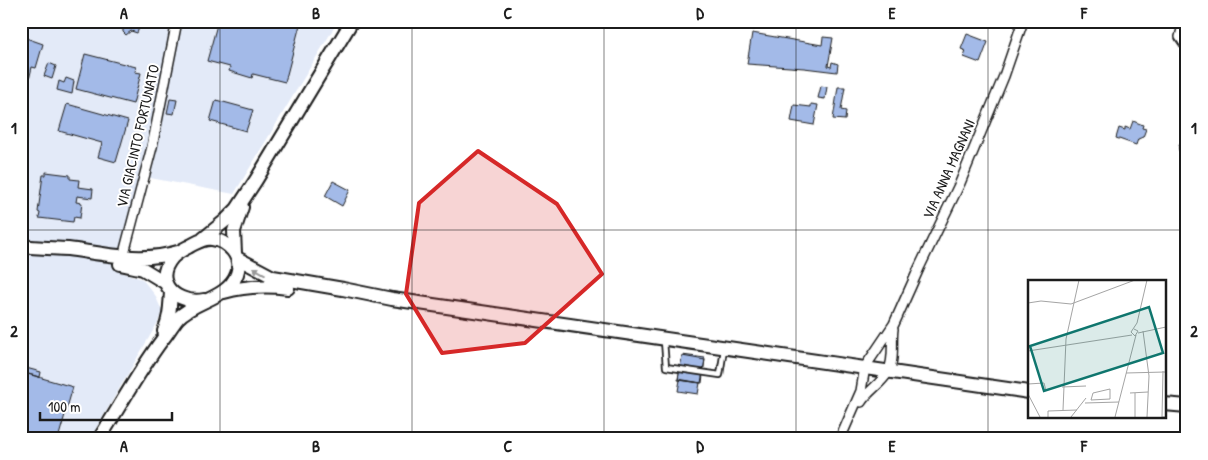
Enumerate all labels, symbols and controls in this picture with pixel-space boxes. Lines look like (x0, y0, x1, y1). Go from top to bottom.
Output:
text: A (120, 2, 128, 24)
text: B (312, 2, 320, 24)
text: C (504, 2, 513, 24)
text: D (696, 2, 704, 24)
text: E (888, 2, 896, 24)
text: F (1080, 2, 1088, 24)
street label: VIA GIACINTO FORTUNATO (111, 62, 164, 209)
street label: VIA ANNA MAGNANI (917, 116, 980, 222)
text: 1 (11, 117, 17, 139)
text: 1 (1191, 117, 1197, 139)
one-way arrow (252, 267, 267, 275)
inset map (1028, 280, 1166, 418)
text: 2 (10, 320, 18, 342)
text: 2 (1190, 320, 1198, 342)
scale bar (40, 390, 172, 422)
text: 100 m (48, 396, 81, 417)
text: A (120, 435, 128, 457)
text: B (312, 435, 320, 457)
text: C (504, 435, 513, 457)
text: D (696, 435, 704, 457)
text: E (888, 435, 896, 457)
text: F (1080, 435, 1088, 457)

